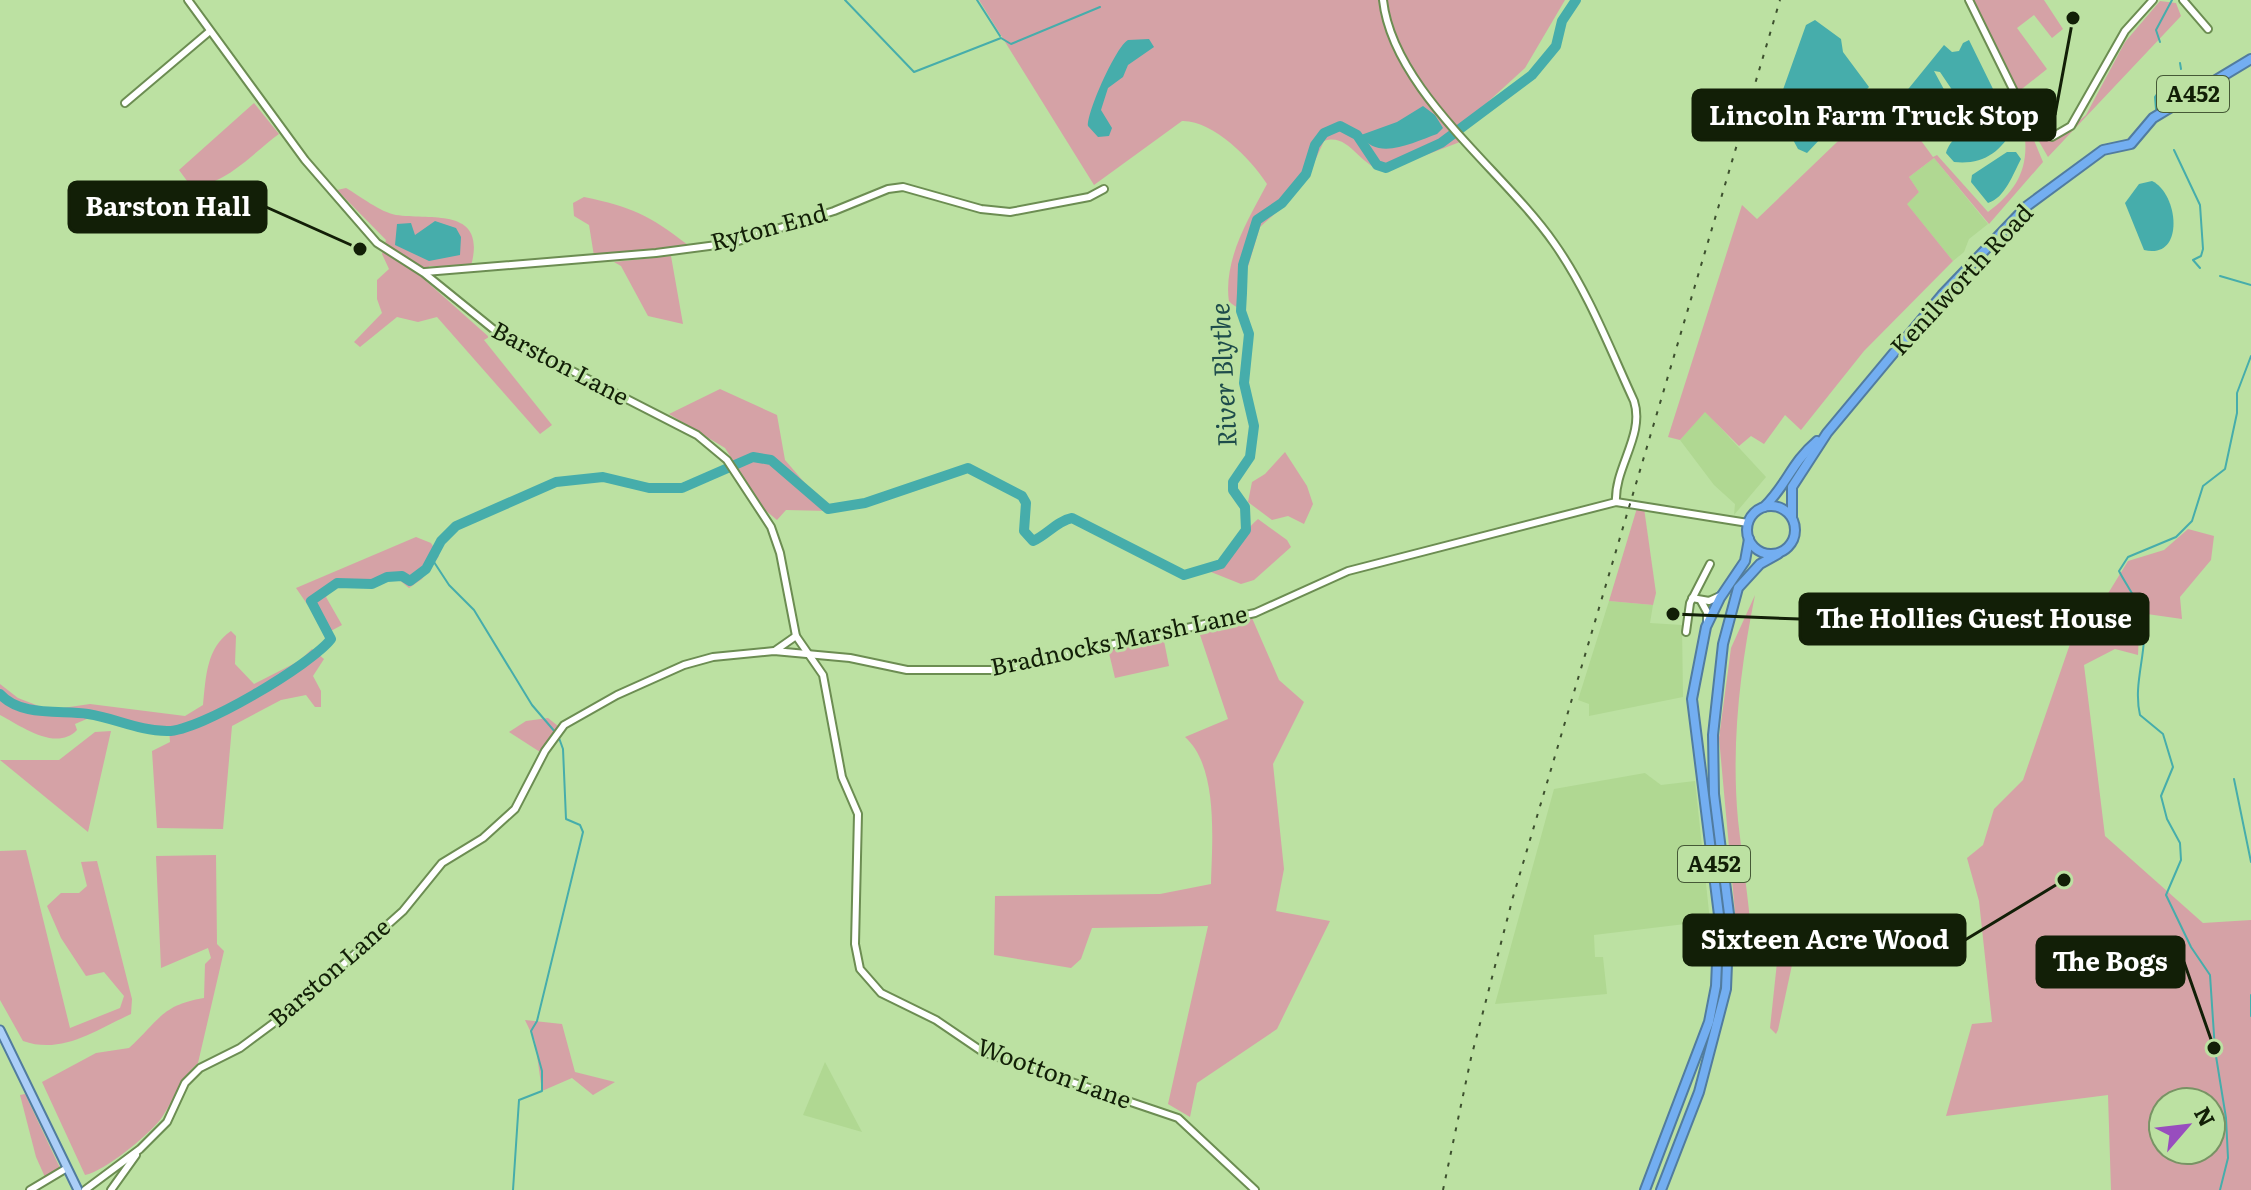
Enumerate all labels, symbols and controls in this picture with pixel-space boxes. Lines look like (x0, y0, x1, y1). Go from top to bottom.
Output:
road number: A452 (2157, 76, 2229, 112)
callout: Lincoln Farm Truck Stop (1693, 90, 2055, 140)
text: Lincoln Farm Truck Stop (1709, 94, 2039, 133)
callout: Barston Hall (69, 182, 266, 232)
text: Barston Hall (85, 185, 251, 224)
street label: Ryton End (706, 193, 831, 258)
street label: Kenilworth Road (1881, 195, 2040, 362)
water label: River Blythe (1198, 302, 1245, 448)
street label: Barston Lane (486, 311, 636, 413)
street label: Bradnocks Marsh Lane (987, 594, 1250, 683)
callout: The Hollies Guest House (1800, 594, 2148, 644)
text: The Hollies Guest House (1816, 597, 2132, 636)
road number: A452 (1678, 846, 1750, 882)
street label: Barston Lane (260, 908, 397, 1034)
callout: Sixteen Acre Wood (1684, 915, 1965, 965)
text: Sixteen Acre Wood (1701, 918, 1949, 957)
callout: The Bogs (2037, 937, 2184, 987)
text: The Bogs (2052, 940, 2168, 979)
street label: Wootton Lane (973, 1028, 1137, 1116)
north arrow (2147, 1086, 2227, 1166)
text: N (2187, 1100, 2225, 1132)

